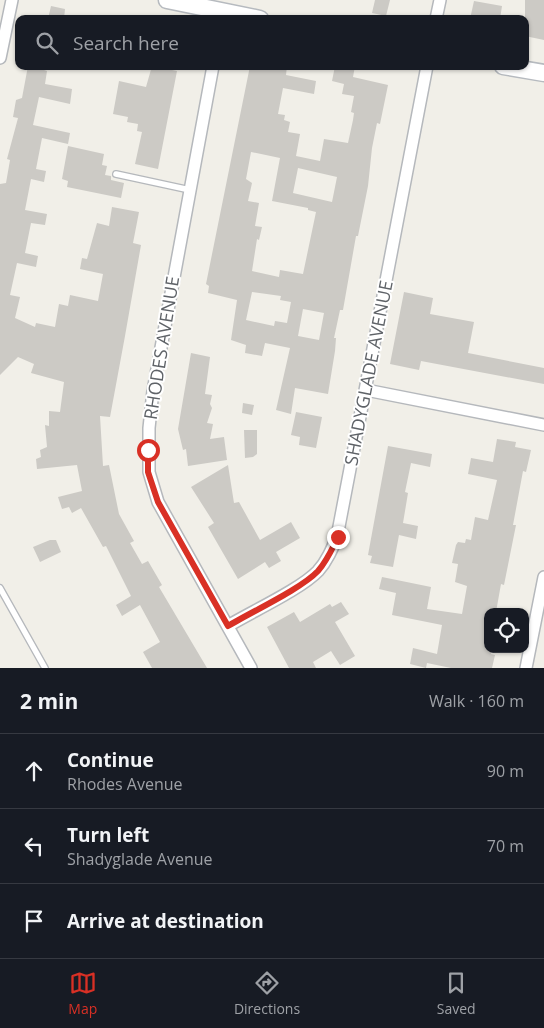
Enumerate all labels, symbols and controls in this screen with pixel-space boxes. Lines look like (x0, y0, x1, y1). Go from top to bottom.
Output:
search box (15, 15, 529, 70)
icon: search (33, 29, 61, 57)
text: Search here (73, 30, 179, 56)
street label: RHODES AVENUE (138, 274, 184, 421)
street label: SHADYGLADE AVENUE (338, 278, 398, 467)
route start (137, 439, 160, 462)
route end (327, 526, 350, 549)
map controls (484, 608, 529, 653)
button: locate (484, 608, 529, 653)
text: 2 min (20, 687, 78, 715)
text: Walk · 160 m (429, 690, 524, 712)
text: Continue (67, 747, 154, 773)
icon: ahead (20, 757, 48, 785)
text: 90 m (487, 760, 524, 782)
text: Rhodes Avenue (67, 773, 183, 795)
text: Turn left (67, 822, 149, 848)
icon: left (20, 832, 48, 860)
text: 70 m (487, 835, 524, 857)
text: Shadyglade Avenue (67, 848, 213, 870)
icon: arrive (20, 907, 48, 935)
text: Arrive at destination (67, 908, 264, 934)
tab: Map (68, 969, 97, 1018)
tab: Directions (234, 969, 300, 1018)
tab: Saved (437, 969, 476, 1018)

